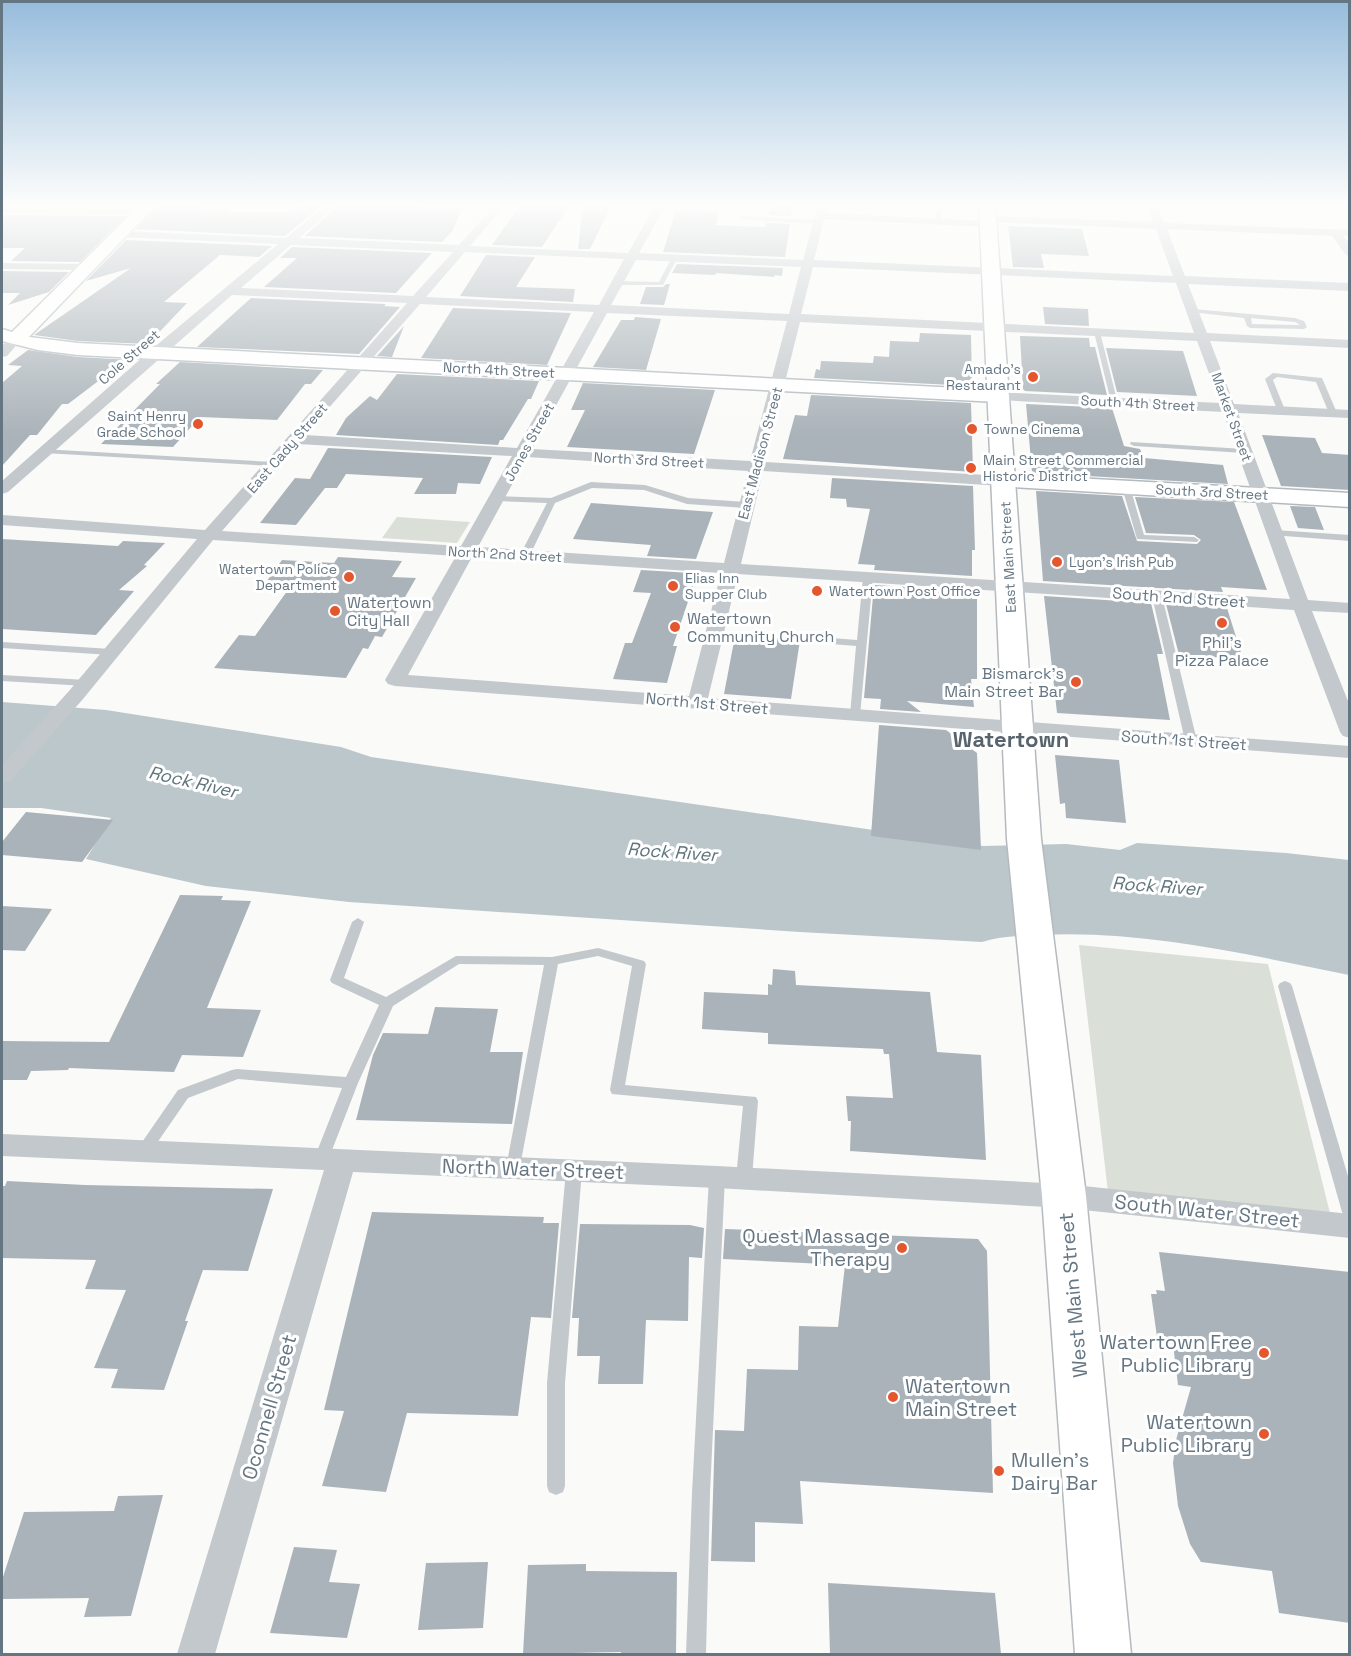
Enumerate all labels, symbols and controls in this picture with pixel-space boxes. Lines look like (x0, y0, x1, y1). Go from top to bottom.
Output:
street label: Cole Street (95, 325, 163, 389)
street label: North 4th Street (443, 358, 555, 382)
place label: Amado's Restaurant (946, 360, 1021, 394)
marker: Amado's Restaurant (1026, 370, 1040, 384)
street label: Market Street (1208, 370, 1256, 464)
street label: East Madison Street (734, 385, 786, 521)
street label: South 4th Street (1080, 391, 1196, 415)
street label: East Cady Street (243, 399, 331, 497)
street label: Jones Street (500, 399, 558, 485)
place label: Saint Henry Grade School (97, 407, 186, 441)
marker: Saint Henry Grade School (191, 417, 205, 431)
place label: Towne Cinema (984, 420, 1080, 438)
marker: Towne Cinema (965, 422, 979, 436)
street label: North 3rd Street (593, 448, 705, 472)
place label: Main Street Commercial Historic District (983, 451, 1143, 485)
marker: Main Street Commercial Historic District (964, 461, 978, 475)
street label: South 3rd Street (1155, 480, 1269, 504)
street label: East Main Street (996, 501, 1020, 613)
street label: North 2nd Street (447, 542, 563, 566)
place label: Lyon's Irish Pub (1069, 553, 1174, 571)
marker: Lyon's Irish Pub (1050, 555, 1064, 569)
place label: Watertown Police Department (219, 560, 337, 594)
place label: Elias Inn Supper Club (685, 569, 767, 603)
marker: Watertown Police Department (342, 570, 356, 584)
marker: Elias Inn Supper Club (666, 579, 680, 593)
place label: Watertown Post Office (829, 582, 980, 600)
street label: South 2nd Street (1112, 582, 1246, 613)
marker: Watertown Post Office (810, 584, 824, 598)
place label: Watertown City Hall (347, 592, 432, 631)
marker: Watertown City Hall (328, 604, 342, 618)
place label: Watertown Community Church (687, 608, 834, 647)
marker: Phil's Pizza Palace (1215, 616, 1229, 630)
marker: Watertown Community Church (668, 620, 682, 634)
place label: Phil's Pizza Palace (1175, 632, 1269, 671)
place label: Bismarck's Main Street Bar (944, 663, 1064, 702)
marker: Bismarck's Main Street Bar (1069, 675, 1083, 689)
street label: North 1st Street (645, 688, 769, 719)
district label: Watertown (953, 725, 1069, 753)
street label: South 1st Street (1120, 726, 1248, 755)
water label: Rock River (147, 760, 242, 803)
water label: Rock River (626, 837, 720, 866)
water label: Rock River (1111, 871, 1205, 900)
street label: North Water Street (441, 1153, 625, 1185)
street label: South Water Street (1113, 1188, 1301, 1234)
street label: West Main Street (1053, 1211, 1093, 1379)
place label: Quest Massage Therapy (742, 1223, 890, 1272)
marker: Quest Massage Therapy (895, 1241, 909, 1255)
place label: Watertown Free Public Library (1100, 1329, 1252, 1378)
street label: Oconnell Street (236, 1331, 302, 1483)
marker: Watertown Free Public Library (1257, 1346, 1271, 1360)
place label: Watertown Main Street (905, 1373, 1017, 1422)
marker: Watertown Main Street (886, 1390, 900, 1404)
place label: Watertown Public Library (1121, 1409, 1252, 1458)
marker: Watertown Public Library (1257, 1427, 1271, 1441)
place label: Mullen's Dairy Bar (1011, 1447, 1098, 1496)
marker: Mullen's Dairy Bar (992, 1464, 1006, 1478)

